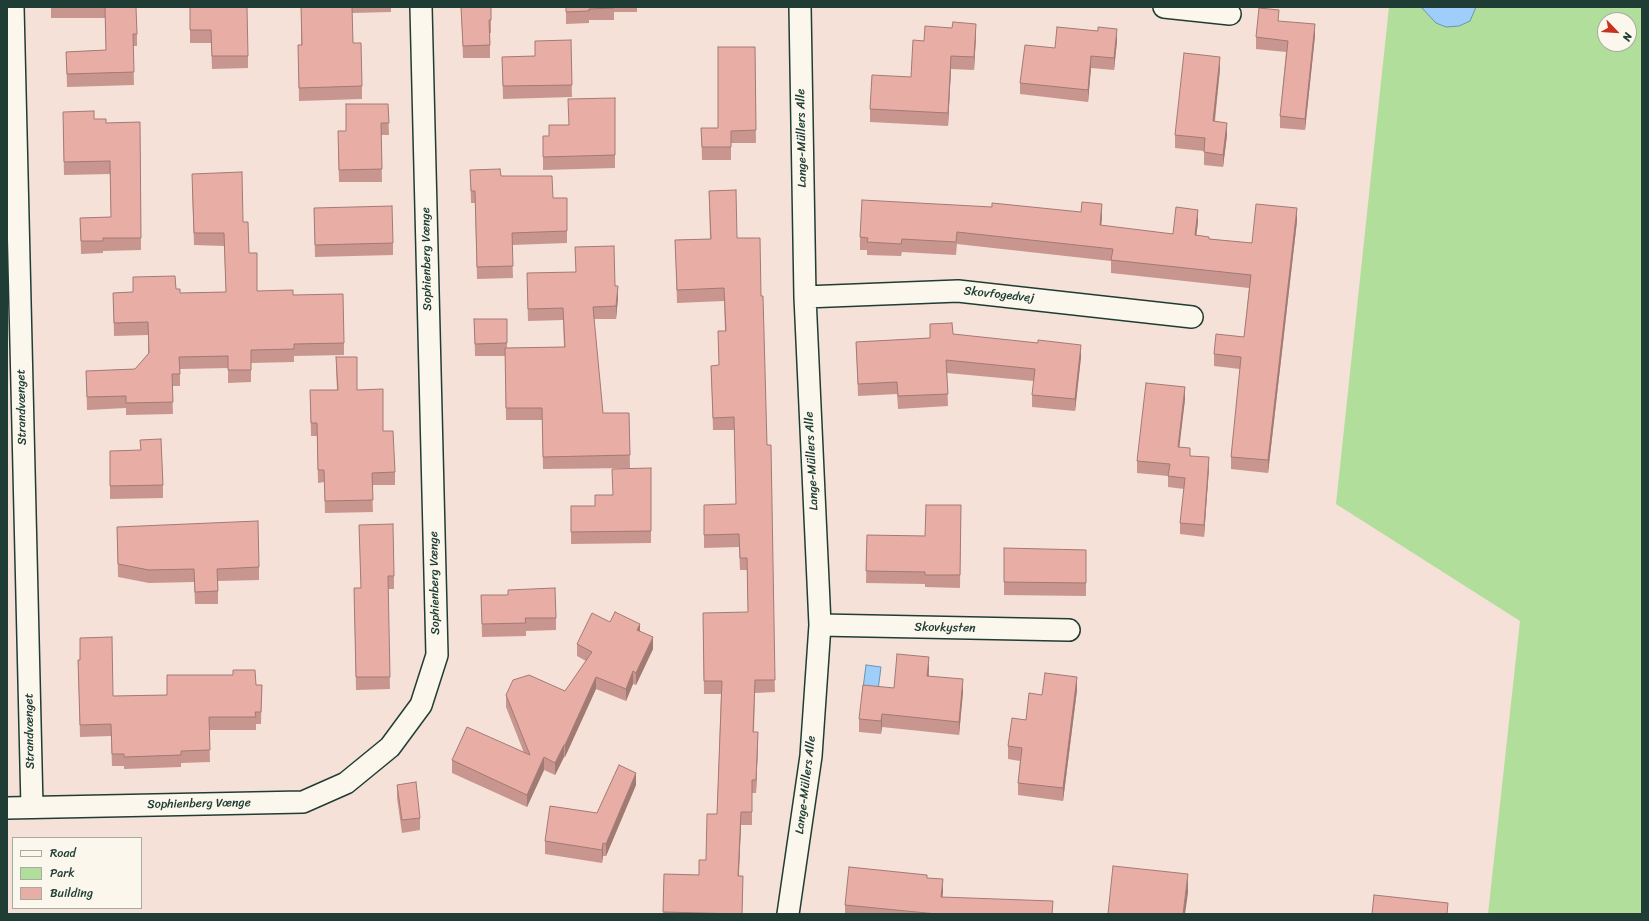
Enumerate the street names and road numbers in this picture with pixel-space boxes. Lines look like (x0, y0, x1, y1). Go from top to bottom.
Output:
street label: Lange-Müllers Alle (794, 88, 810, 188)
street label: Sophienberg Vænge (419, 207, 435, 311)
street label: Skovfogedvej (963, 284, 1035, 306)
street label: Strandvænget (14, 369, 30, 445)
street label: Lange-Müllers Alle (802, 411, 822, 511)
street label: Sophienberg Vænge (427, 531, 443, 635)
street label: Skovkysten (914, 620, 976, 636)
street label: Strandvænget (22, 693, 38, 769)
street label: Lange-Müllers Alle (793, 735, 819, 835)
street label: Sophienberg Vænge (147, 796, 251, 812)

